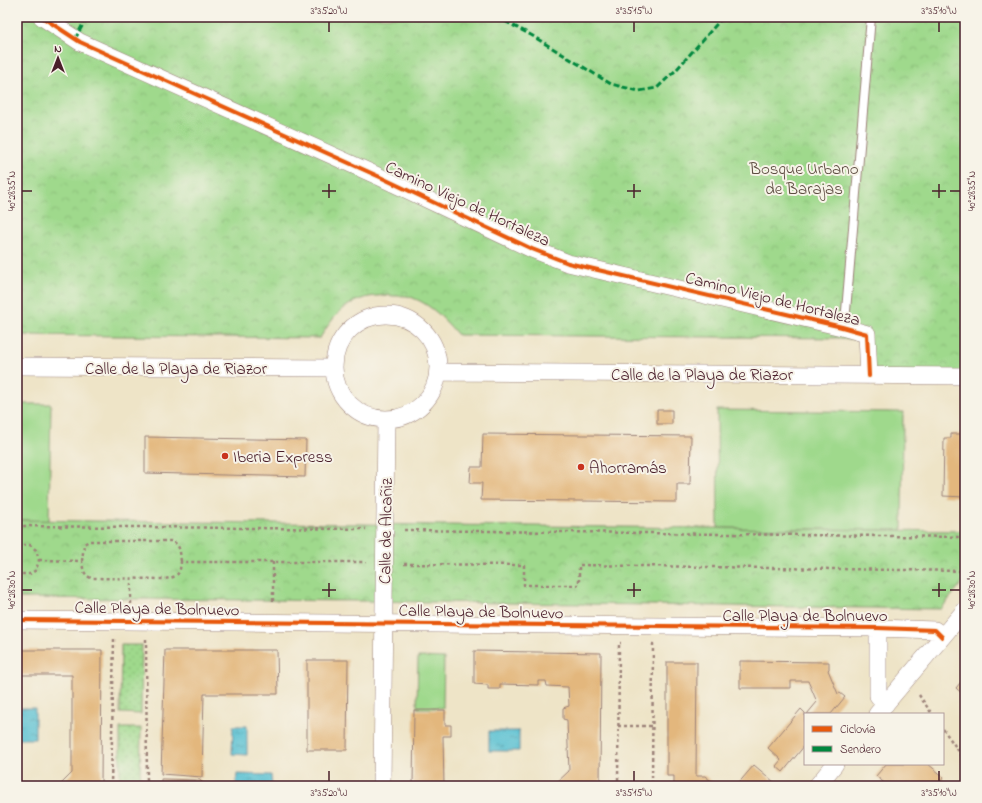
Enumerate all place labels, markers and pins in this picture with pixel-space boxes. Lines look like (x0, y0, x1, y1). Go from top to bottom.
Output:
place label: Iberia Express (233, 445, 333, 470)
marker: Iberia Express (220, 451, 230, 461)
place label: Ahorramás (589, 456, 667, 481)
marker: Ahorramás (576, 462, 586, 472)

